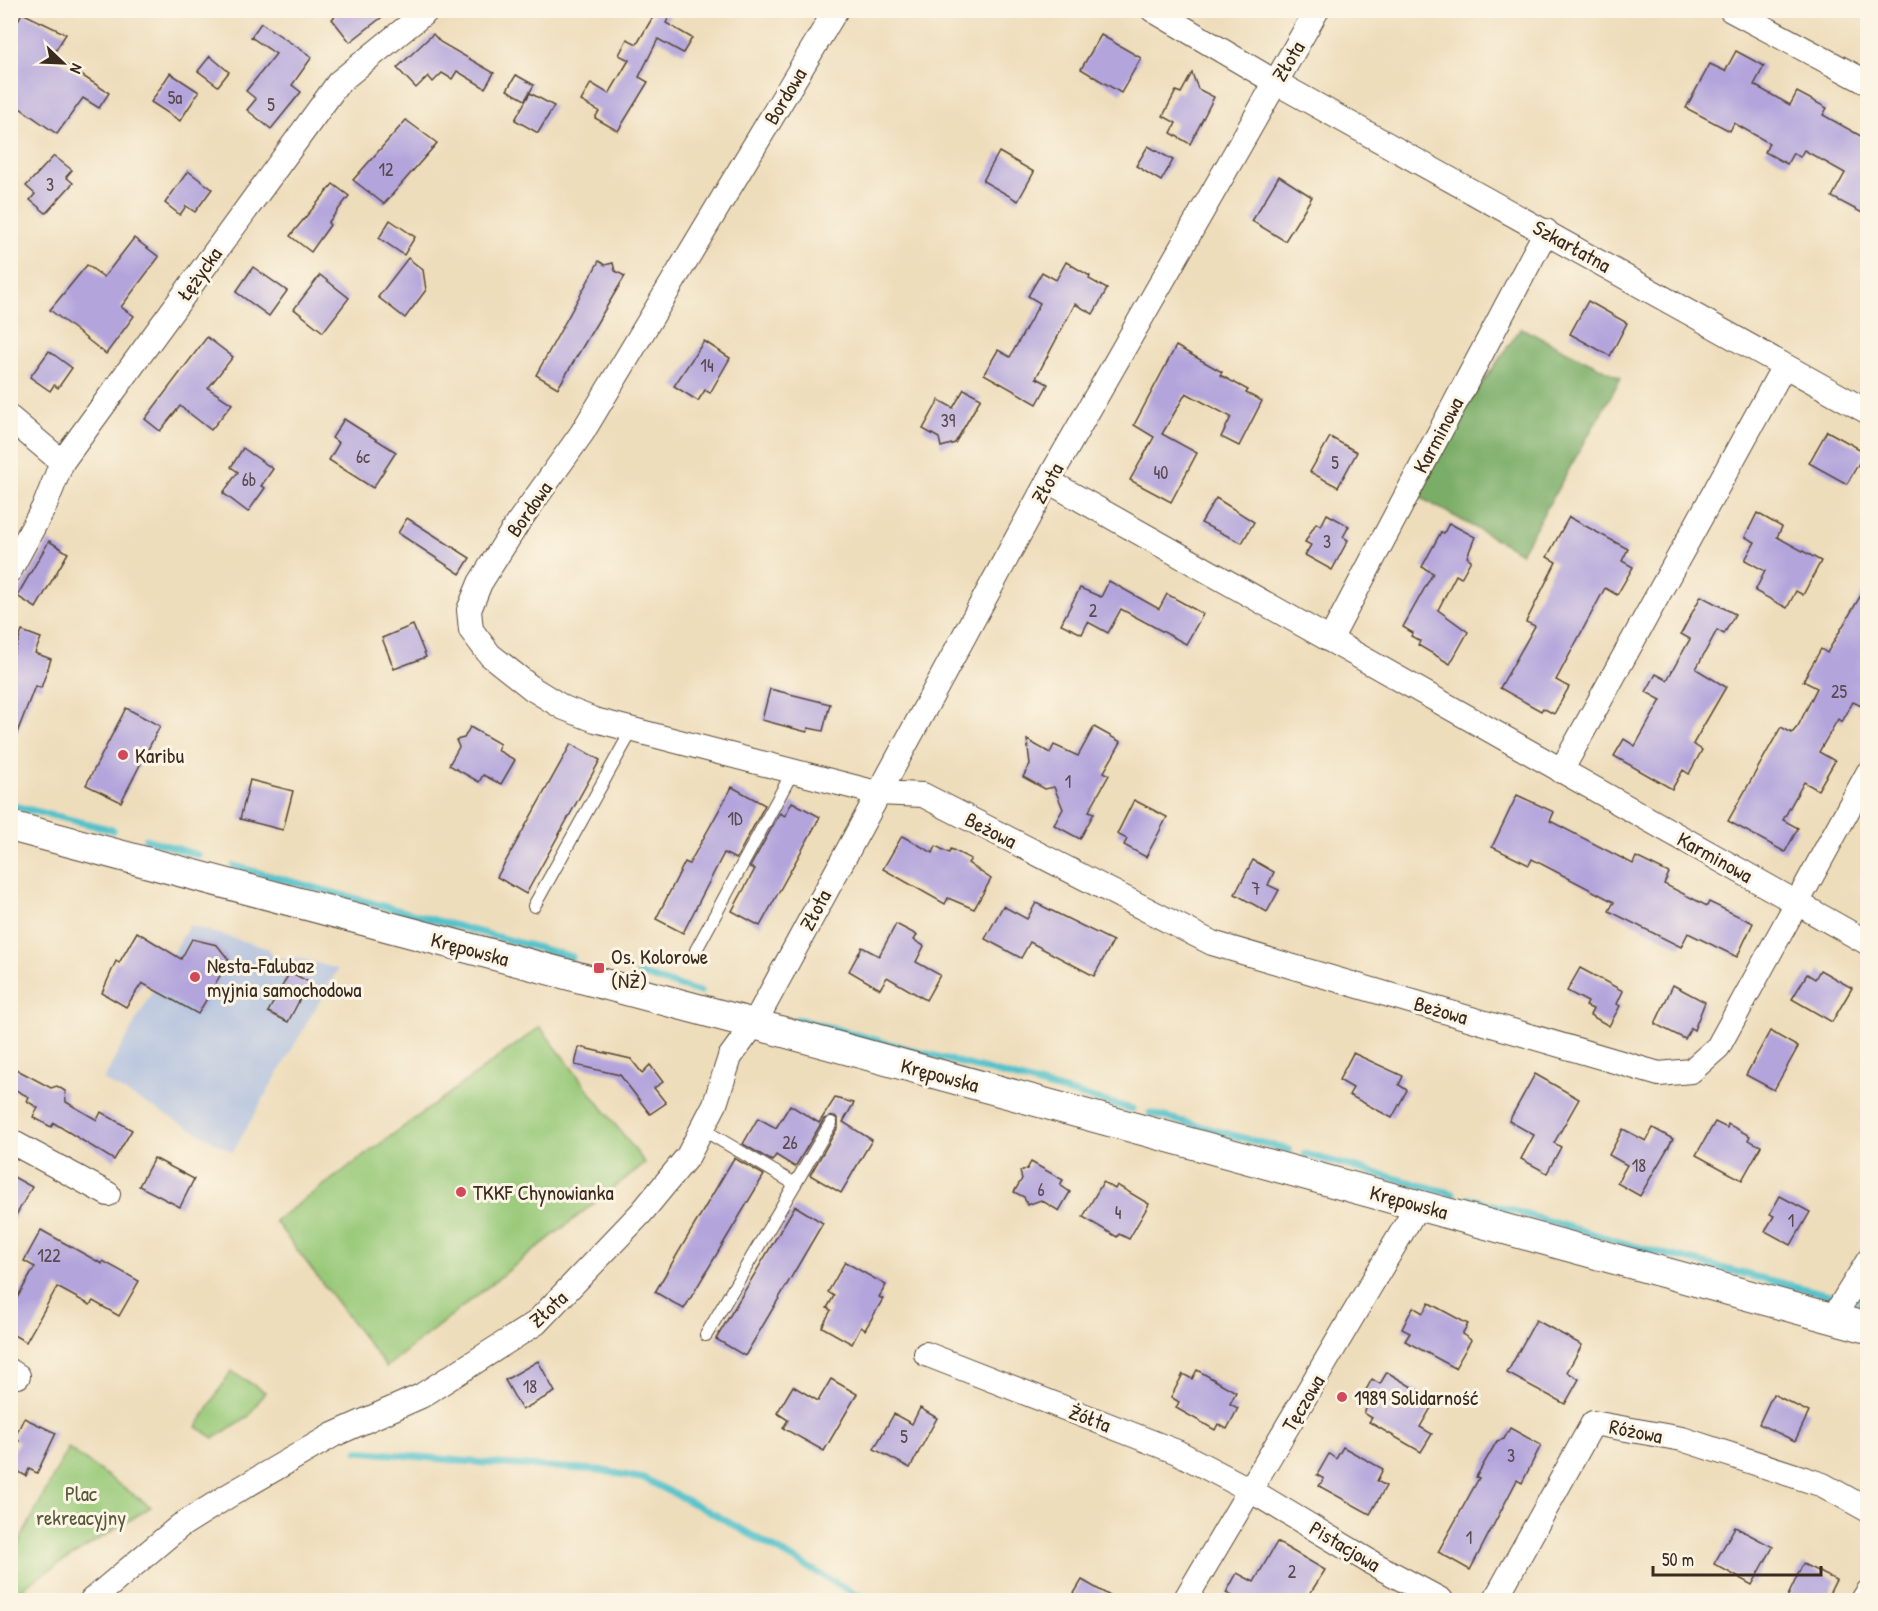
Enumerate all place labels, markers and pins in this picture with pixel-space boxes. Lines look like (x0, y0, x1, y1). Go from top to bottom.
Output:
place label: Karibu (135, 741, 185, 770)
marker: Karibu (116, 748, 130, 762)
place label: Os. Kolorowe (NŻ) (611, 942, 708, 995)
place label: Nesta-Falubaz myjnia samochodowa (207, 951, 361, 1004)
marker: Os. Kolorowe (NŻ) (592, 961, 606, 975)
marker: Nesta-Falubaz myjnia samochodowa (188, 970, 202, 984)
place label: TKKF Chynowianka (473, 1178, 614, 1207)
marker: TKKF Chynowianka (454, 1185, 468, 1199)
place label: 1989 Solidarność (1354, 1383, 1479, 1412)
marker: 1989 Solidarność (1335, 1390, 1349, 1404)

